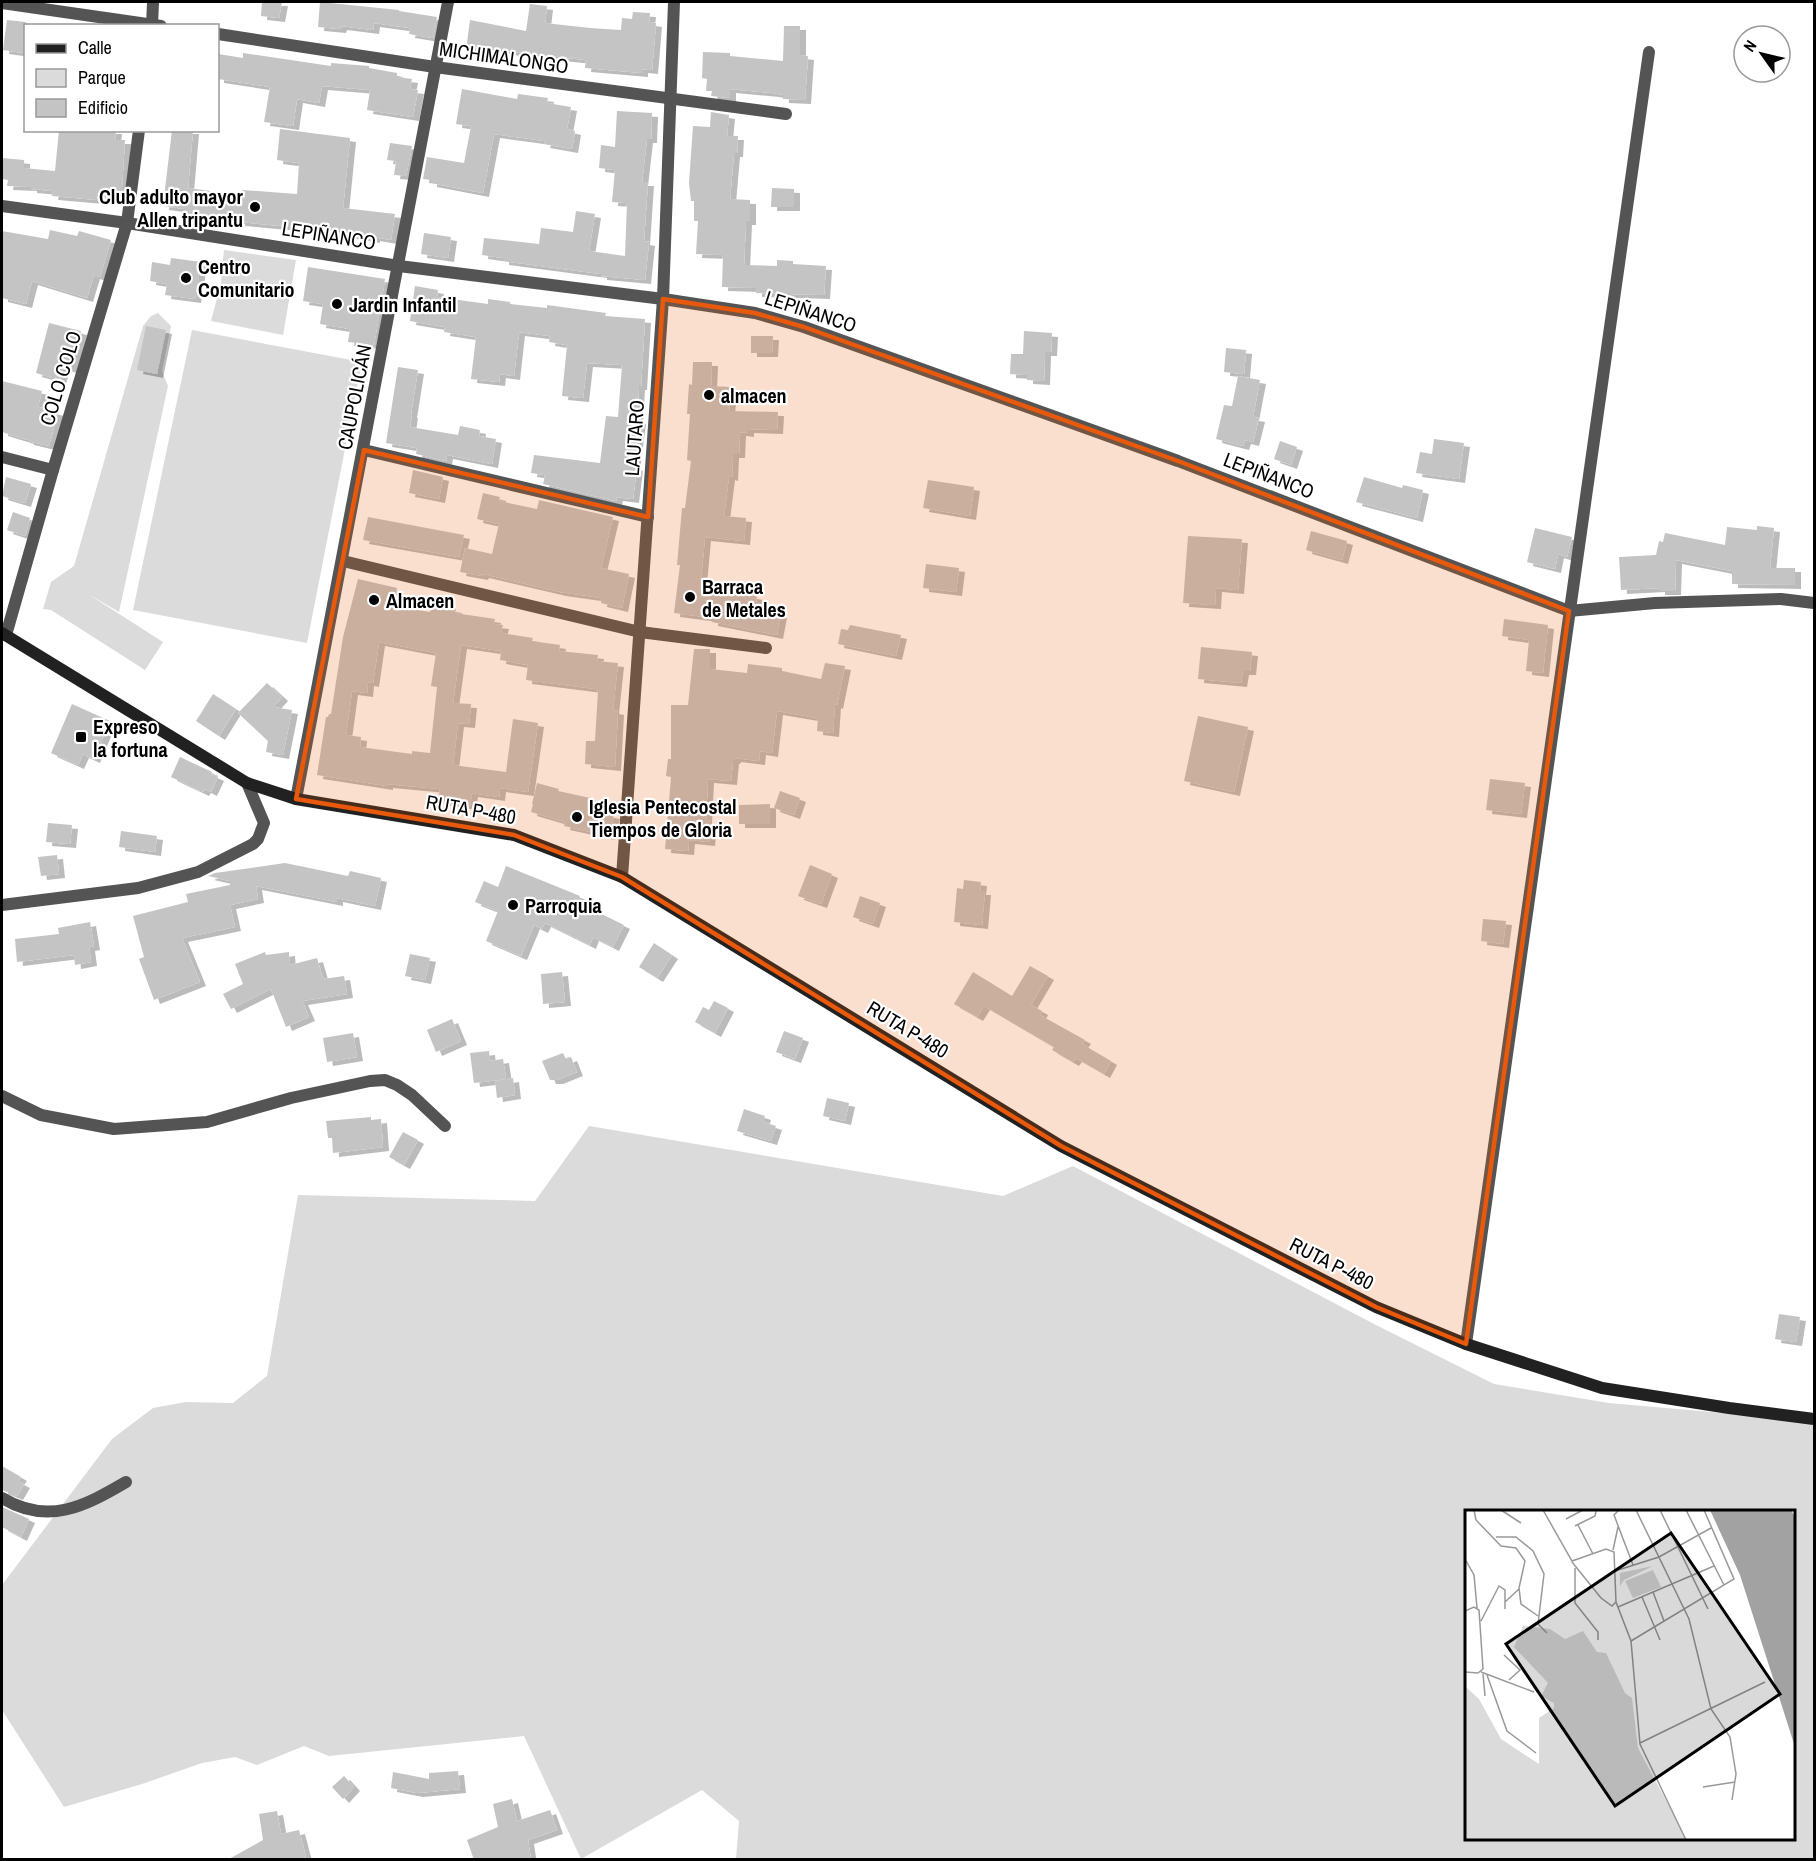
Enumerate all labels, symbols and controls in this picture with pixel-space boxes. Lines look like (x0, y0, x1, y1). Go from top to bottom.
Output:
legend (24, 24, 219, 132)
north arrow (1732, 24, 1792, 84)
text: Calle (78, 35, 112, 60)
street label: MICHIMALONGO (438, 35, 570, 79)
text: N (1738, 36, 1761, 56)
text: Parque (78, 65, 126, 90)
text: Edificio (78, 95, 128, 120)
place label: Club adulto mayor Allen tripantu (99, 183, 244, 233)
marker: Club adulto mayor Allen tripantu (248, 200, 262, 214)
street label: LEPIÑANCO (280, 214, 378, 256)
place label: Centro Comunitario (198, 253, 295, 303)
marker: Centro Comunitario (179, 271, 193, 285)
street label: LEPIÑANCO (762, 284, 860, 338)
place label: Jardin Infantil (349, 291, 457, 318)
marker: Jardin Infantil (330, 297, 344, 311)
street label: COLO COLO (33, 327, 87, 429)
street label: CAUPOLICÁN (331, 342, 377, 452)
place label: almacen (721, 382, 787, 409)
marker: almacen (702, 388, 716, 402)
street label: LAUTARO (618, 399, 650, 477)
street label: LEPIÑANCO (1220, 445, 1318, 505)
place label: Barraca de Metales (702, 573, 786, 623)
place label: Almacen (386, 587, 454, 614)
marker: Barraca de Metales (683, 590, 697, 604)
marker: Almacen (367, 593, 381, 607)
place label: Expreso la fortuna (93, 713, 168, 763)
marker: Expreso la fortuna (74, 730, 88, 744)
street label: RUTA P-480 (424, 788, 518, 830)
place label: Iglesia Pentecostal Tiempos de Gloria (589, 793, 737, 843)
marker: Iglesia Pentecostal Tiempos de Gloria (570, 810, 584, 824)
place label: Parroquia (525, 892, 602, 919)
marker: Parroquia (506, 898, 520, 912)
street label: RUTA P-480 (862, 994, 954, 1064)
street label: RUTA P-480 (1285, 1230, 1379, 1296)
inset map (1465, 1510, 1795, 1840)

